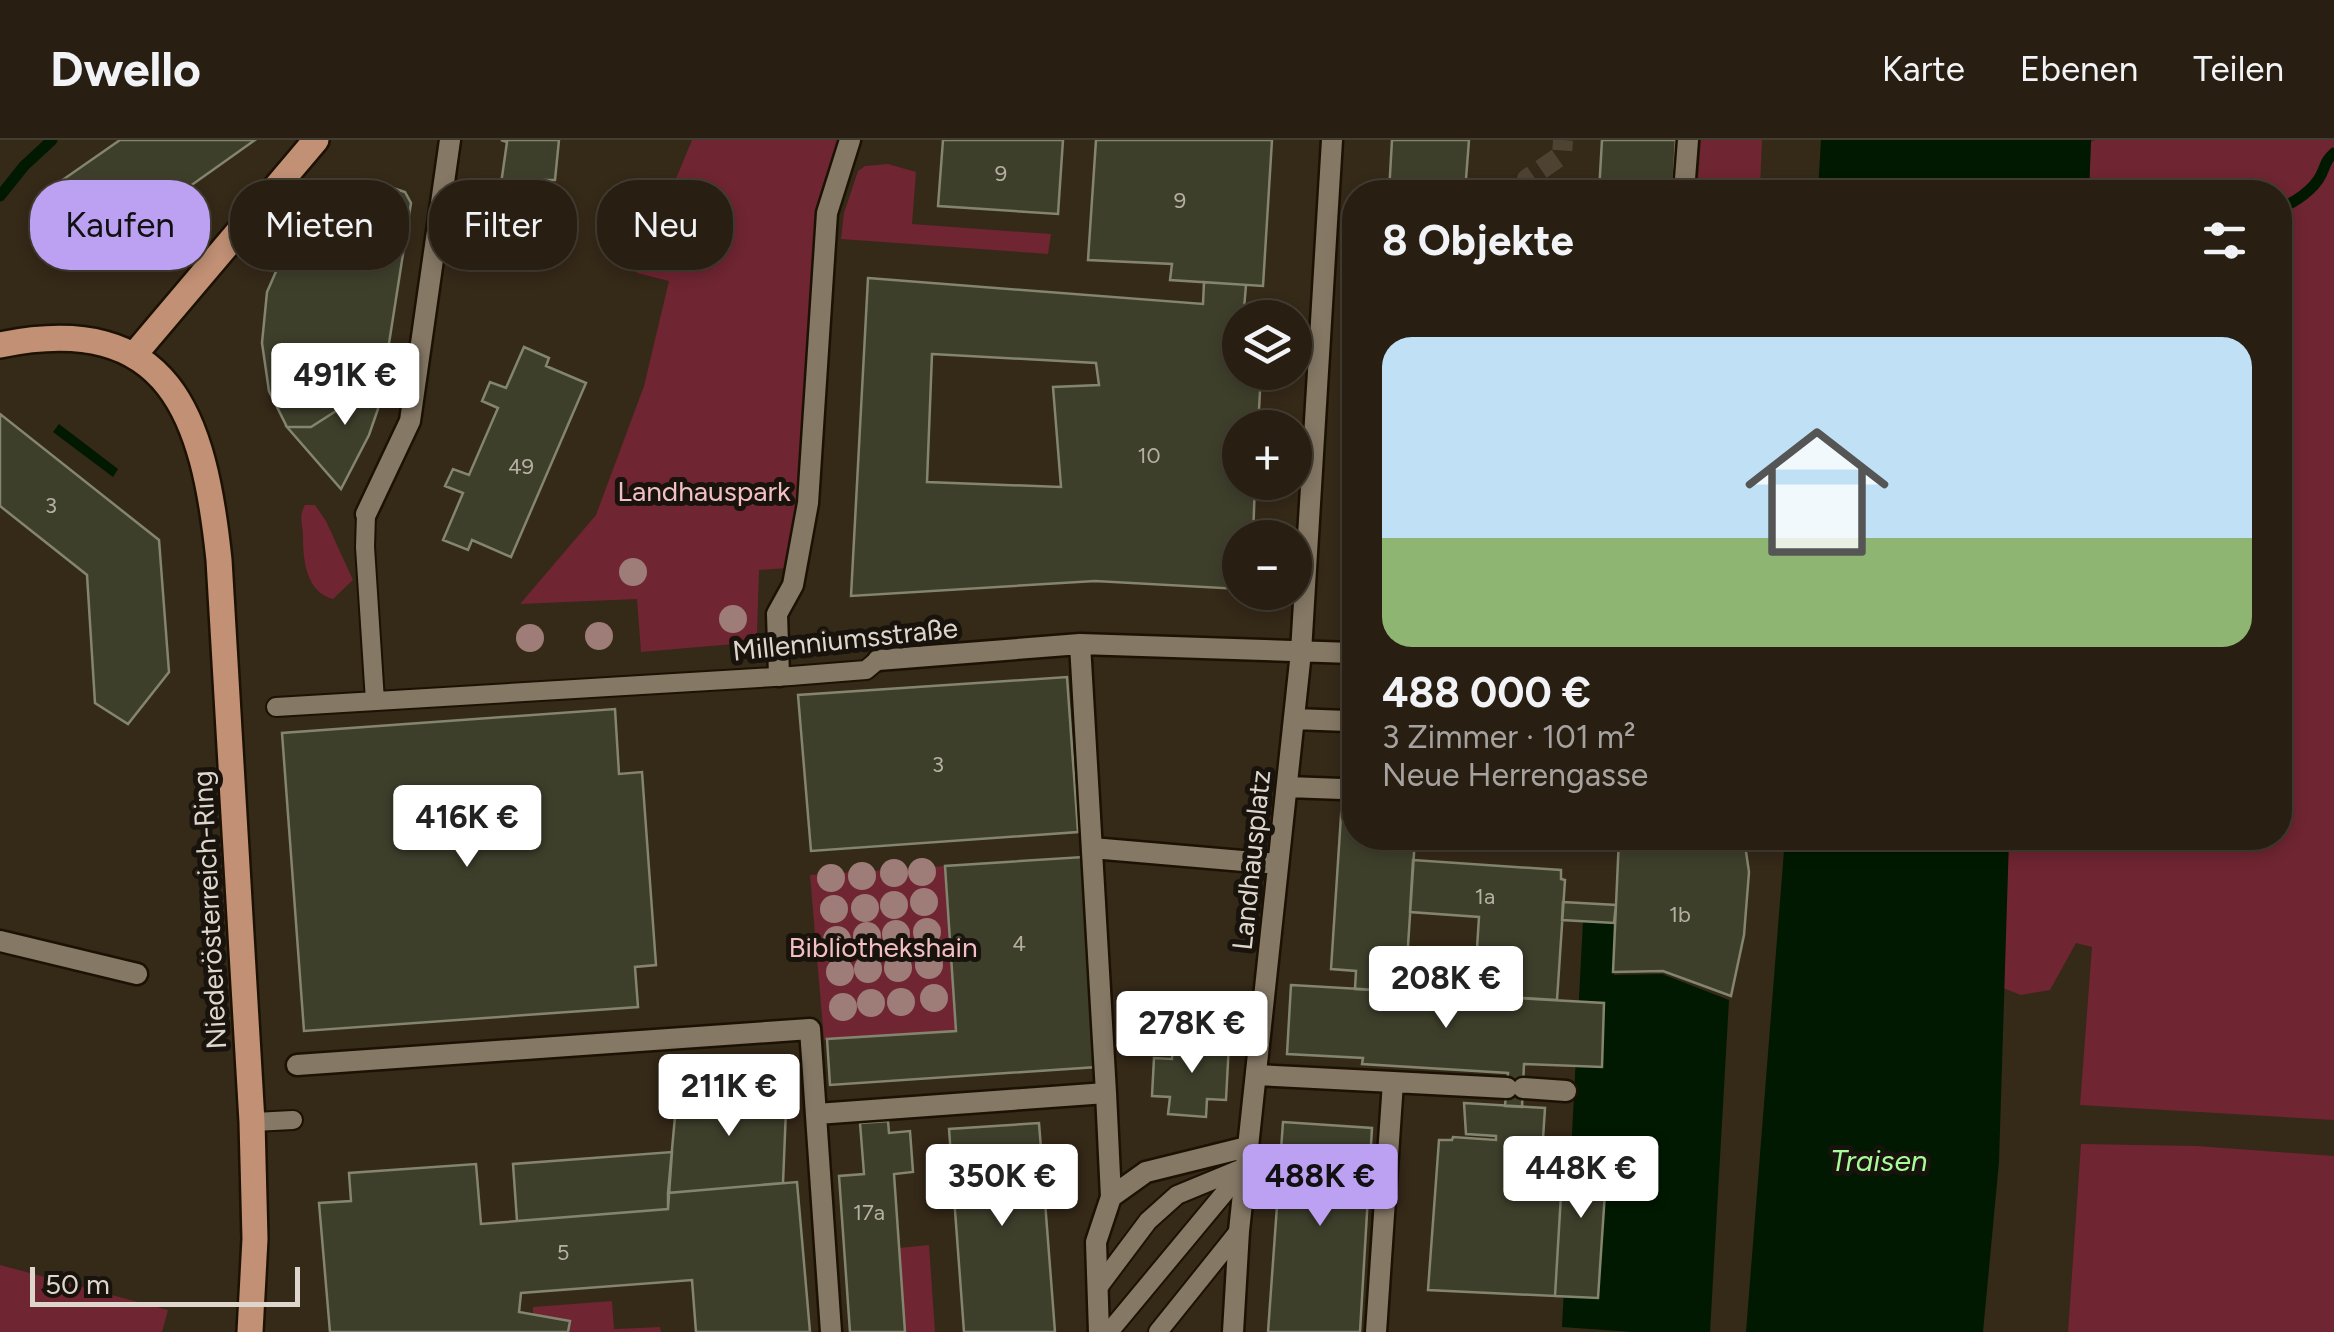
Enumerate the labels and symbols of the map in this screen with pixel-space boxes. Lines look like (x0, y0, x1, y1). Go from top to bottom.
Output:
house number: 9 (995, 160, 1007, 187)
house number: 9 (1174, 187, 1186, 214)
pin: 491K € (264, 343, 426, 428)
house number: 10 (1137, 442, 1161, 469)
house number: 49 (508, 453, 534, 480)
park label: Landhauspark (617, 474, 791, 508)
house number: 3 (45, 492, 57, 519)
street label: Millenniumsstraße (731, 610, 959, 668)
house number: 3 (932, 751, 944, 778)
street label: Landhausplatz (1225, 768, 1277, 952)
street label: Niederösterreich-Ring (185, 770, 233, 1050)
pin: 416K € (386, 785, 548, 870)
house number: 1a (1475, 883, 1495, 910)
house number: 1b (1669, 901, 1691, 928)
park label: Bibliothekshain (788, 930, 978, 964)
house number: 4 (1012, 930, 1026, 957)
pin: 208K € (1365, 946, 1527, 1031)
pin: 278K € (1111, 991, 1273, 1076)
pin: 211K € (648, 1054, 810, 1139)
pin: 448K € (1500, 1136, 1662, 1221)
water label: Traisen (1830, 1142, 1928, 1179)
pin: 350K € (921, 1144, 1083, 1229)
pin: 488K € (1239, 1144, 1401, 1229)
house number: 17a (853, 1199, 885, 1226)
house number: 5 (557, 1239, 569, 1266)
scale bar (30, 1262, 300, 1306)

